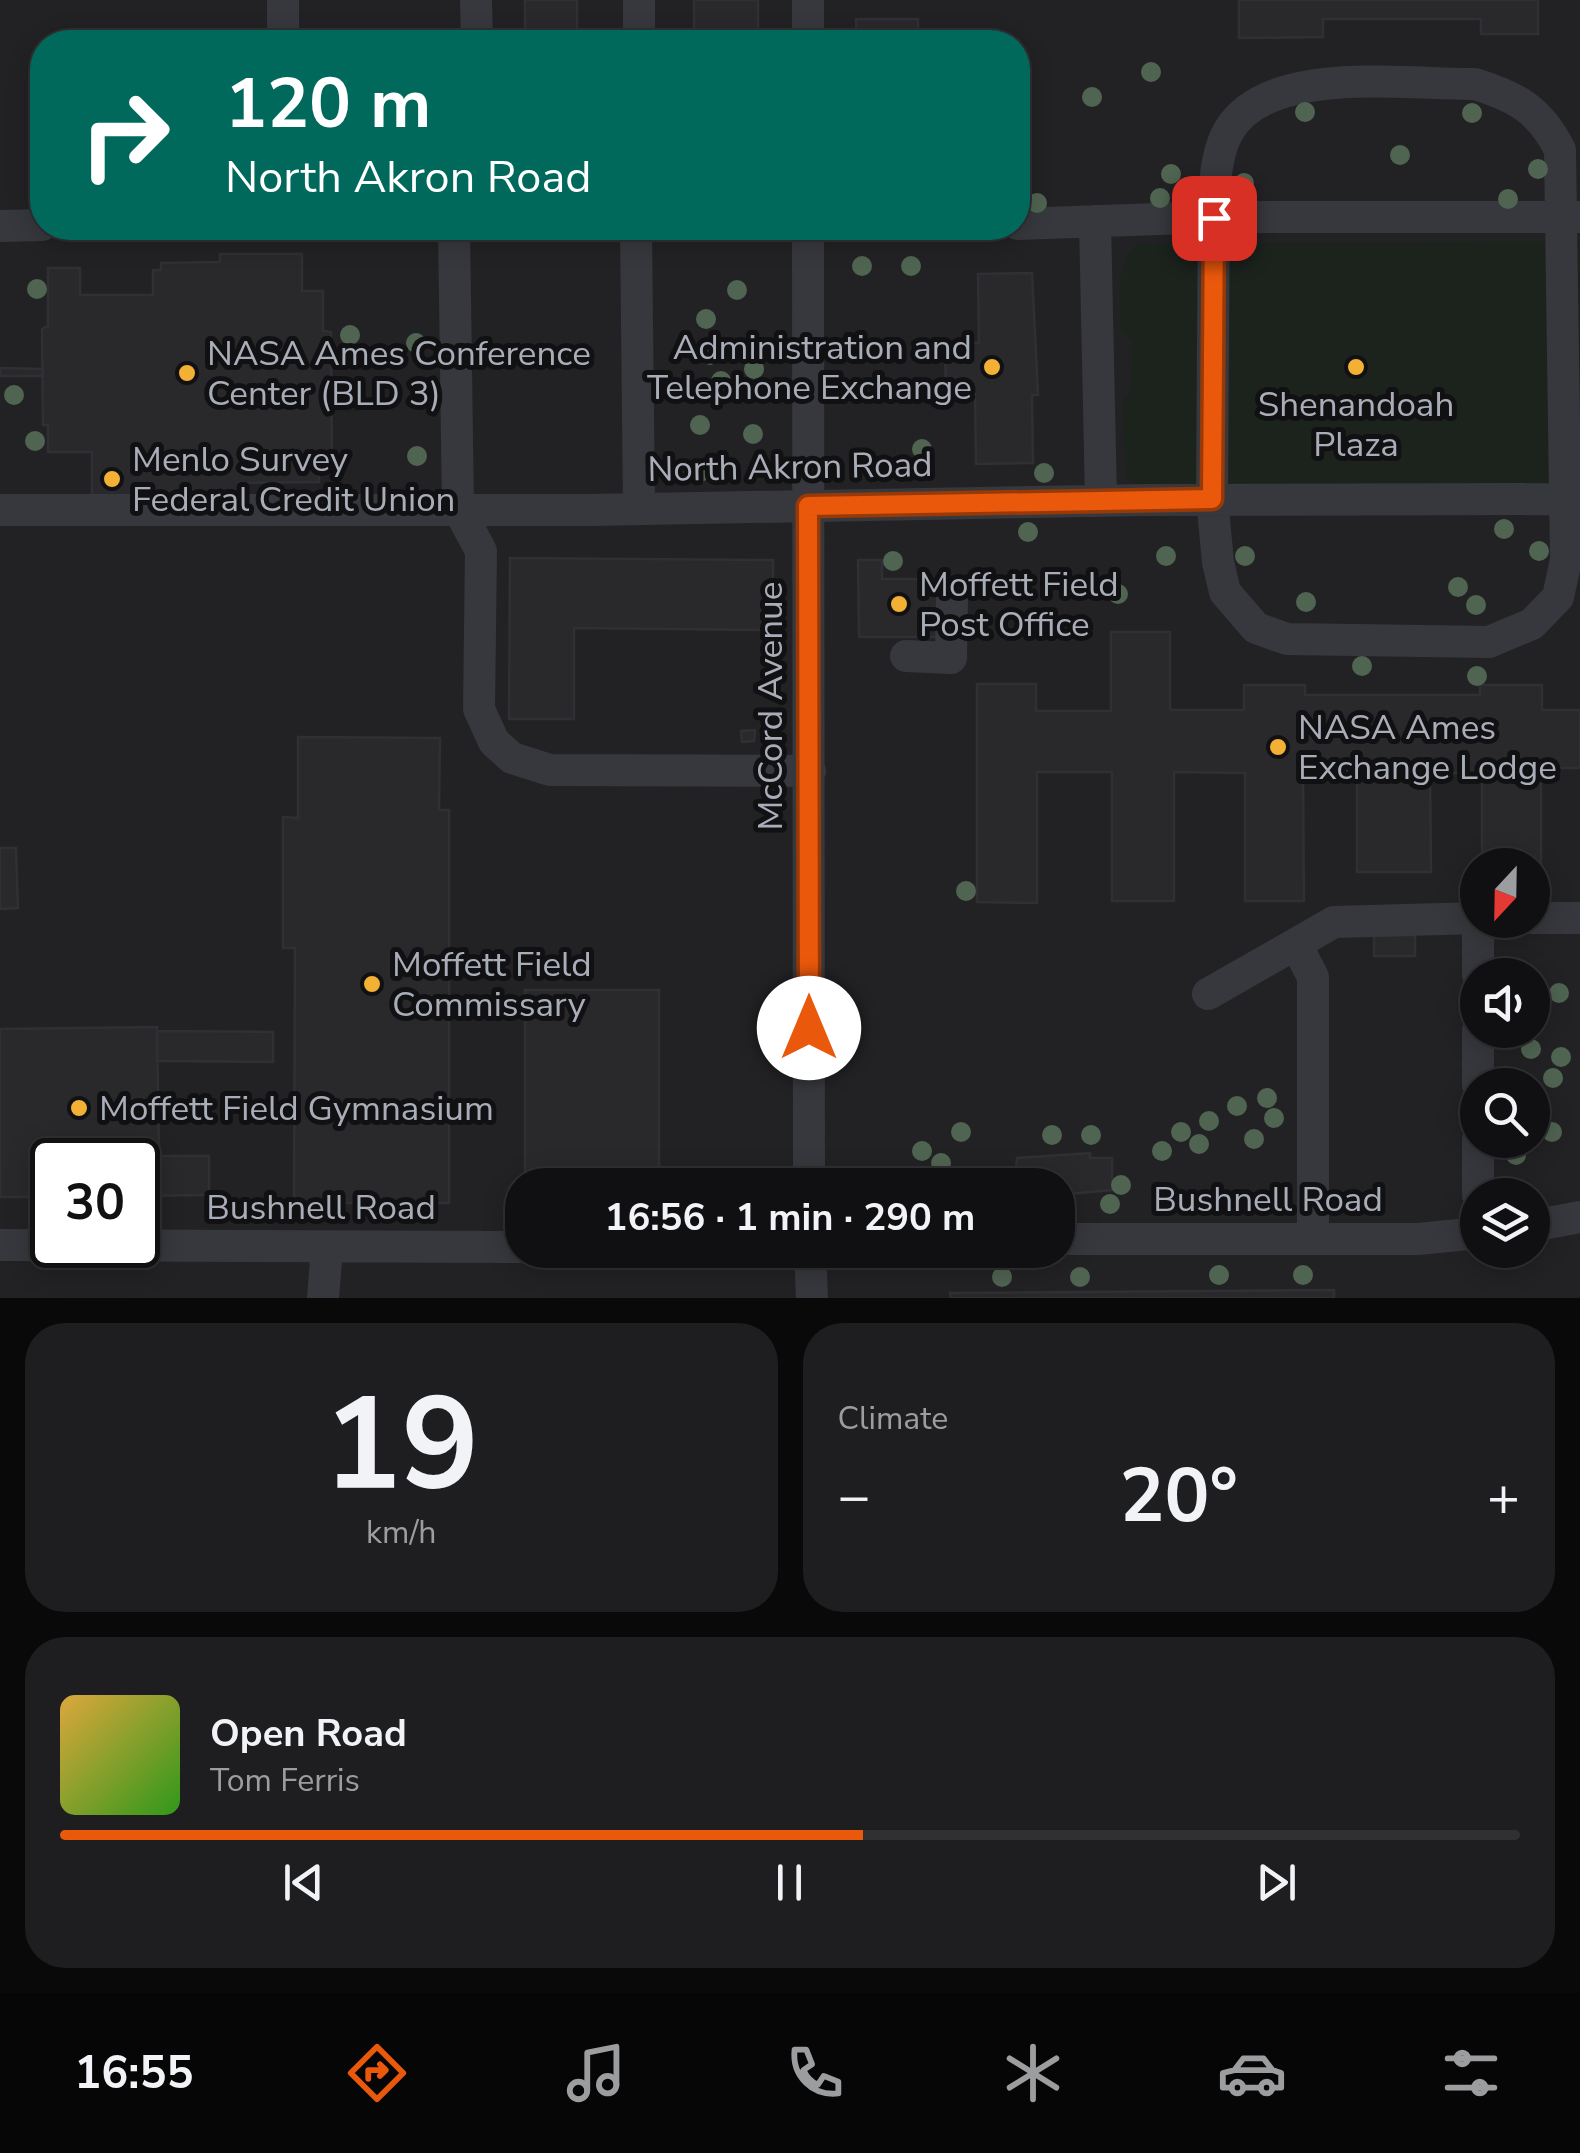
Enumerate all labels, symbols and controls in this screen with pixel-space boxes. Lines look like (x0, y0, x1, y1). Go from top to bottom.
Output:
text: 120 m (225, 56, 431, 152)
icon: right (60, 70, 190, 200)
text: North Akron Road (225, 147, 591, 208)
pin (1172, 176, 1257, 261)
icon: arrive (1187, 191, 1242, 246)
place label: Administration and Telephone Exchange (647, 324, 972, 411)
place label: NASA Ames Conference Center (BLD 3) (207, 330, 591, 417)
marker: Administration and Telephone Exchange (981, 356, 1003, 378)
marker: Shenandoah Plaza (1345, 356, 1367, 378)
marker: NASA Ames Conference Center (BLD 3) (176, 362, 198, 384)
place label: Shenandoah Plaza (1258, 381, 1454, 468)
place label: Menlo Survey Federal Credit Union (132, 436, 456, 523)
street label: North Akron Road (647, 441, 933, 493)
marker: Menlo Survey Federal Credit Union (101, 468, 123, 490)
place label: Moffett Field Post Office (919, 561, 1119, 648)
street label: McCord Avenue (747, 582, 794, 830)
marker: Moffett Field Post Office (888, 593, 910, 615)
place label: NASA Ames Exchange Lodge (1298, 704, 1557, 791)
marker: NASA Ames Exchange Lodge (1267, 736, 1289, 758)
north arrow (1460, 848, 1550, 938)
map controls (1460, 848, 1550, 1268)
place label: Moffett Field Commissary (392, 941, 592, 1028)
button: sound (1460, 958, 1550, 1048)
marker: Moffett Field Commissary (361, 973, 383, 995)
position arrow (757, 976, 861, 1080)
button: search (1460, 1068, 1550, 1158)
place label: Moffett Field Gymnasium (99, 1085, 494, 1132)
marker: Moffett Field Gymnasium (68, 1097, 90, 1119)
speed limit sign: 30 (30, 1138, 160, 1268)
street label: Bushnell Road (1153, 1176, 1383, 1223)
button: layers (1460, 1178, 1550, 1268)
street label: Bushnell Road (206, 1184, 436, 1231)
text: 16:56 · 1 min · 290 m (605, 1192, 975, 1243)
text: 19 (323, 1357, 479, 1534)
text: Climate (838, 1397, 948, 1440)
text: 20° (1120, 1445, 1238, 1547)
text: − (838, 1459, 871, 1534)
text: + (1487, 1459, 1520, 1534)
text: km/h (366, 1511, 437, 1554)
text: Open Road (210, 1708, 407, 1759)
text: Tom Ferris (210, 1759, 360, 1802)
icon: previous (276, 1855, 331, 1910)
icon: pause (762, 1855, 817, 1910)
icon: next (1249, 1855, 1304, 1910)
icon: directions (342, 2038, 412, 2108)
icon: music (561, 2038, 631, 2108)
icon: phone (780, 2038, 850, 2108)
icon: climate (998, 2038, 1068, 2108)
icon: car (1217, 2038, 1287, 2108)
icon: filters (1436, 2038, 1506, 2108)
text: 16:55 (74, 2043, 194, 2104)

